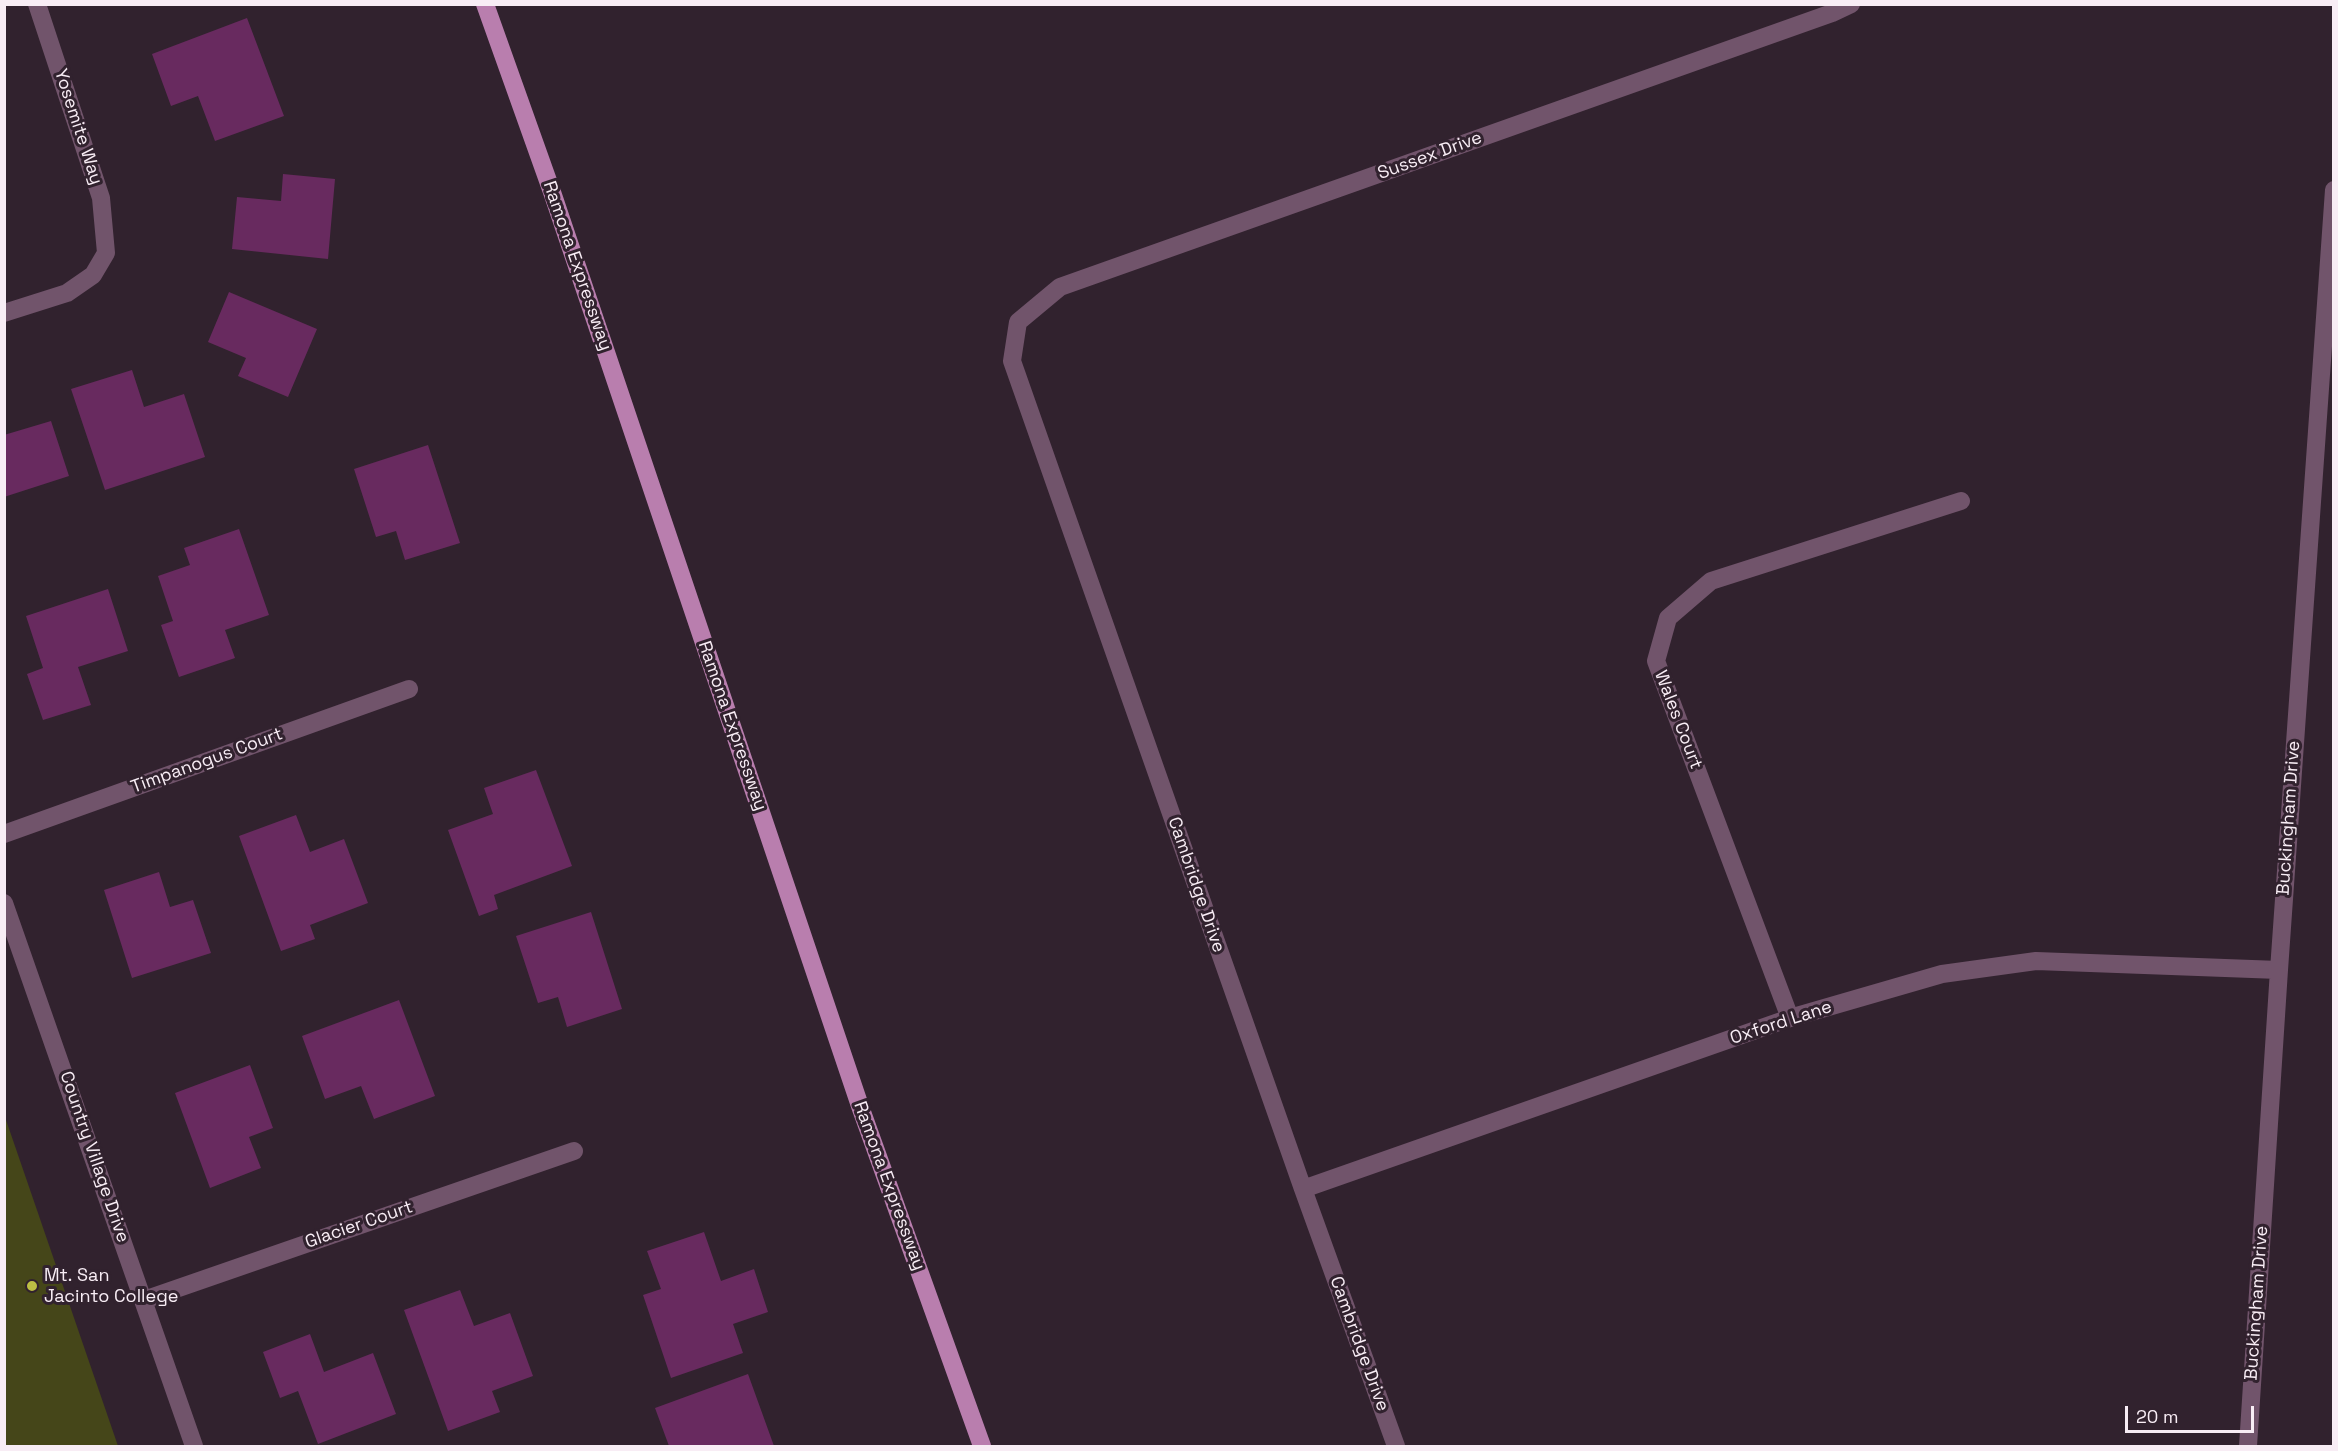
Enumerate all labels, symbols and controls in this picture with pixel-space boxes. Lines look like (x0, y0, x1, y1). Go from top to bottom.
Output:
street label: Yosemite Way (49, 66, 107, 188)
street label: Sussex Drive (1375, 127, 1485, 185)
street label: Ramona Expressway (538, 178, 616, 354)
street label: Ramona Expressway (693, 638, 771, 814)
street label: Wales Court (1649, 668, 1707, 772)
street label: Timpanogus Court (128, 724, 286, 798)
street label: Buckingham Drive (2273, 740, 2305, 896)
street label: Cambridge Drive (1163, 814, 1229, 956)
street label: Oxford Lane (1727, 996, 1835, 1050)
street label: Country Village Drive (55, 1069, 133, 1245)
street label: Ramona Expressway (848, 1099, 930, 1273)
street label: Glacier Court (302, 1196, 416, 1254)
street label: Buckingham Drive (2241, 1225, 2273, 1381)
place label: Mt. San Jacinto College (44, 1265, 178, 1308)
street label: Cambridge Drive (1325, 1274, 1393, 1414)
marker: Mt. San Jacinto College (25, 1279, 39, 1293)
scale bar (2128, 1394, 2257, 1432)
text: 20 m (2136, 1405, 2179, 1428)

